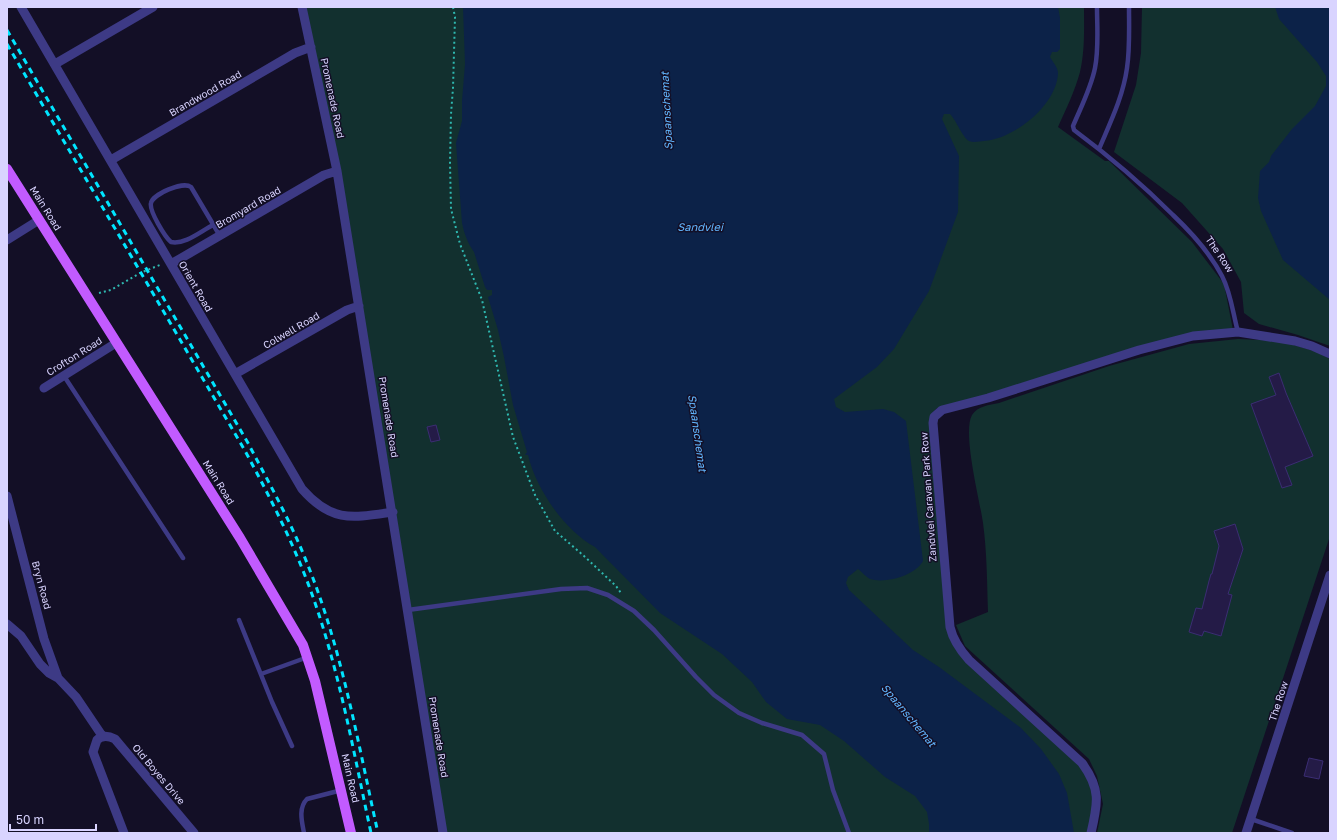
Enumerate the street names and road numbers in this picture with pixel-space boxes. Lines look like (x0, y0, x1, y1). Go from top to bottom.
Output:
street label: Promenade Road (319, 57, 347, 139)
street label: Brandwood Road (167, 67, 243, 119)
street label: Main Road (28, 184, 64, 232)
street label: Bromyard Road (213, 184, 283, 230)
street label: The Row (1203, 234, 1237, 274)
street label: Orient Road (177, 258, 215, 314)
street label: Colwell Road (261, 309, 321, 351)
street label: Crofton Road (44, 334, 104, 378)
street label: Promenade Road (377, 376, 401, 458)
street label: Zandvlei Caravan Park Row (917, 432, 939, 562)
street label: Main Road (201, 458, 237, 506)
street label: Bryn Road (30, 559, 54, 611)
street label: The Row (1266, 679, 1290, 723)
street label: Promenade Road (427, 696, 451, 778)
street label: Old Boyes Drive (130, 741, 188, 807)
street label: Main Road (340, 752, 362, 804)

